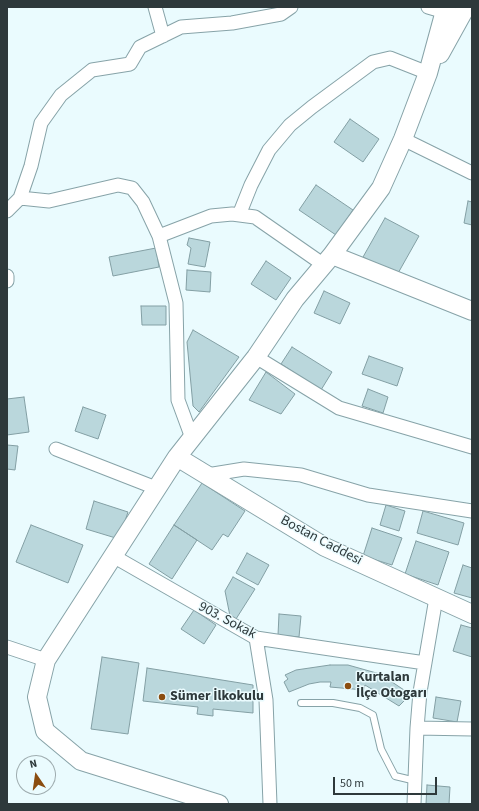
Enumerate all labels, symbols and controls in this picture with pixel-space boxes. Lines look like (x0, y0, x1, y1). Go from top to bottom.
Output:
street label: Bostan Caddesi (277, 512, 365, 570)
street label: 903. Sokak (195, 599, 259, 643)
place label: Kurtalan İlçe Otogarı (356, 670, 427, 702)
marker: Kurtalan İlçe Otogarı (343, 681, 353, 691)
place label: Sümer İlkokulu (170, 689, 264, 705)
marker: Sümer İlkokulu (157, 692, 167, 702)
north arrow (16, 755, 56, 795)
text: N (28, 756, 39, 772)
scale bar (335, 769, 439, 795)
text: 50 m (340, 775, 364, 792)

